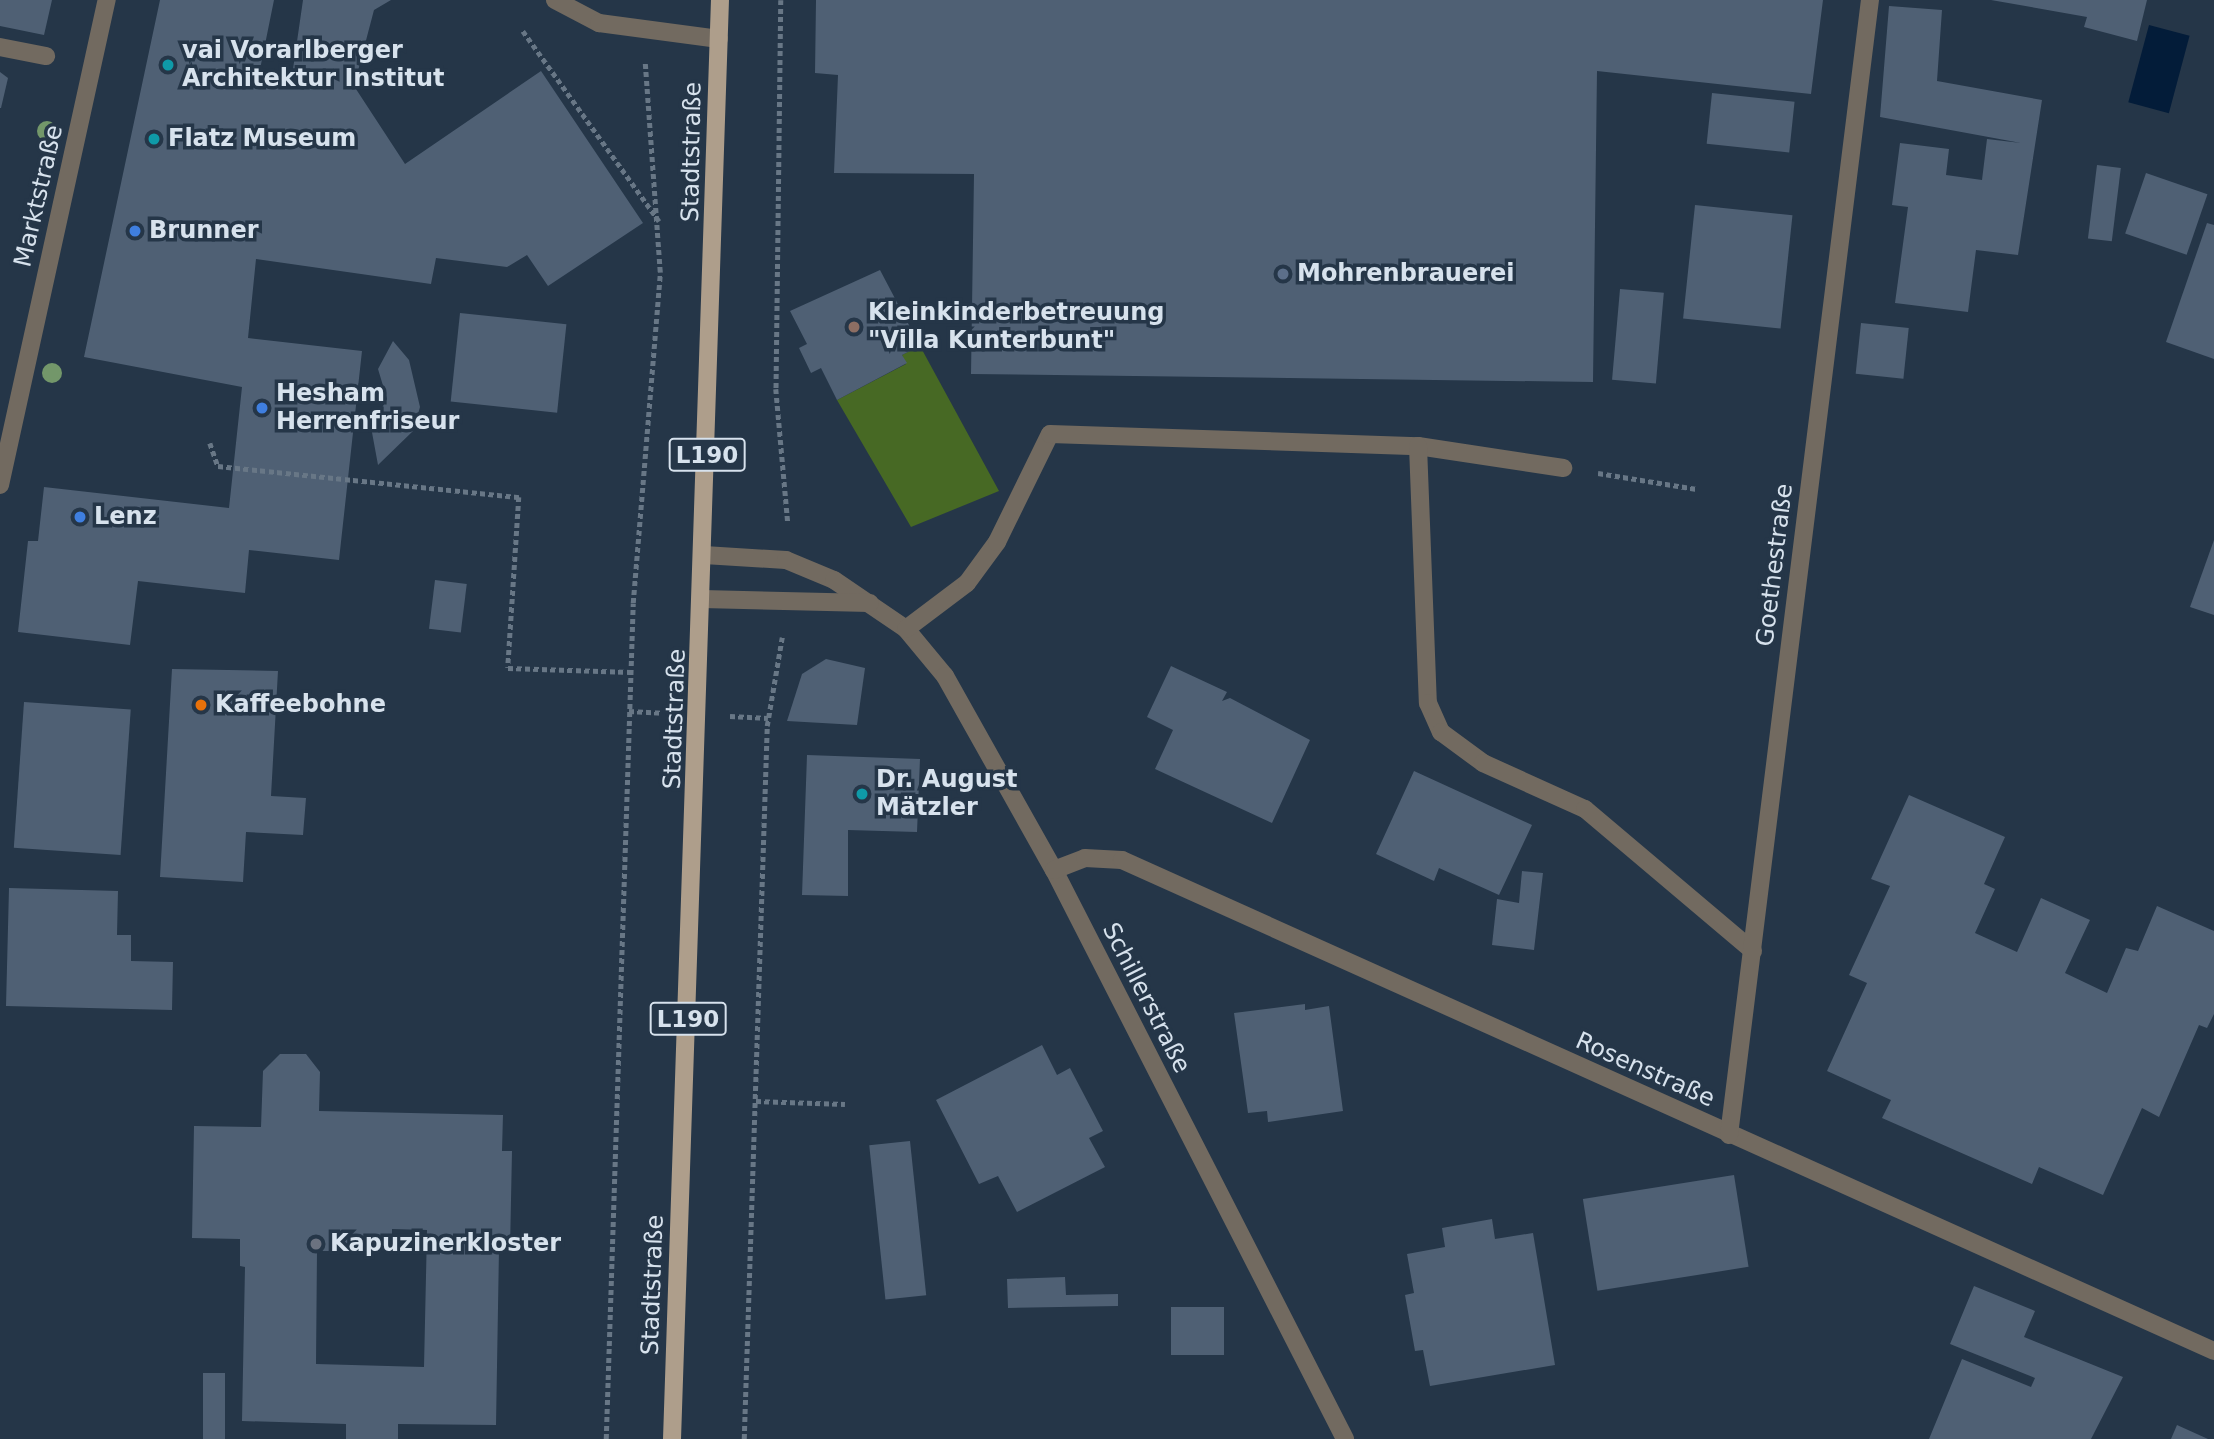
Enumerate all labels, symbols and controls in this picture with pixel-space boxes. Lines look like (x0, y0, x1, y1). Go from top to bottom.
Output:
place label: vai Vorarlberger Architektur Institut (182, 37, 444, 93)
marker: vai Vorarlberger Architektur Institut (160, 57, 176, 73)
street label: Stadtstraße (676, 82, 708, 222)
street label: Marktstraße (9, 122, 69, 270)
place label: Flatz Museum (168, 125, 356, 153)
marker: Flatz Museum (146, 131, 162, 147)
place label: Brunner (149, 217, 258, 245)
marker: Brunner (127, 223, 143, 239)
place label: Mohrenbrauerei (1297, 260, 1515, 288)
marker: Mohrenbrauerei (1275, 266, 1291, 282)
place label: Kleinkinderbetreuung "Villa Kunterbunt" (868, 299, 1164, 355)
marker: Kleinkinderbetreuung "Villa Kunterbunt" (846, 319, 862, 335)
place label: Hesham Herrenfriseur (276, 380, 459, 436)
marker: Hesham Herrenfriseur (254, 400, 270, 416)
road number: L190 (668, 436, 746, 475)
street label: Goethestraße (1751, 482, 1799, 648)
place label: Lenz (94, 503, 157, 531)
marker: Lenz (72, 509, 88, 525)
street label: Stadtstraße (658, 648, 692, 790)
place label: Kaffeebohne (215, 691, 386, 719)
marker: Kaffeebohne (193, 697, 209, 713)
place label: Dr. August Mätzler (876, 766, 1017, 822)
marker: Dr. August Mätzler (854, 786, 870, 802)
street label: Schillerstraße (1096, 918, 1196, 1078)
road number: L190 (650, 1000, 726, 1038)
street label: Rosenstraße (1571, 1027, 1719, 1113)
street label: Stadtstraße (636, 1214, 670, 1356)
place label: Kapuzinerkloster (330, 1230, 561, 1258)
marker: Kapuzinerkloster (308, 1236, 324, 1252)

